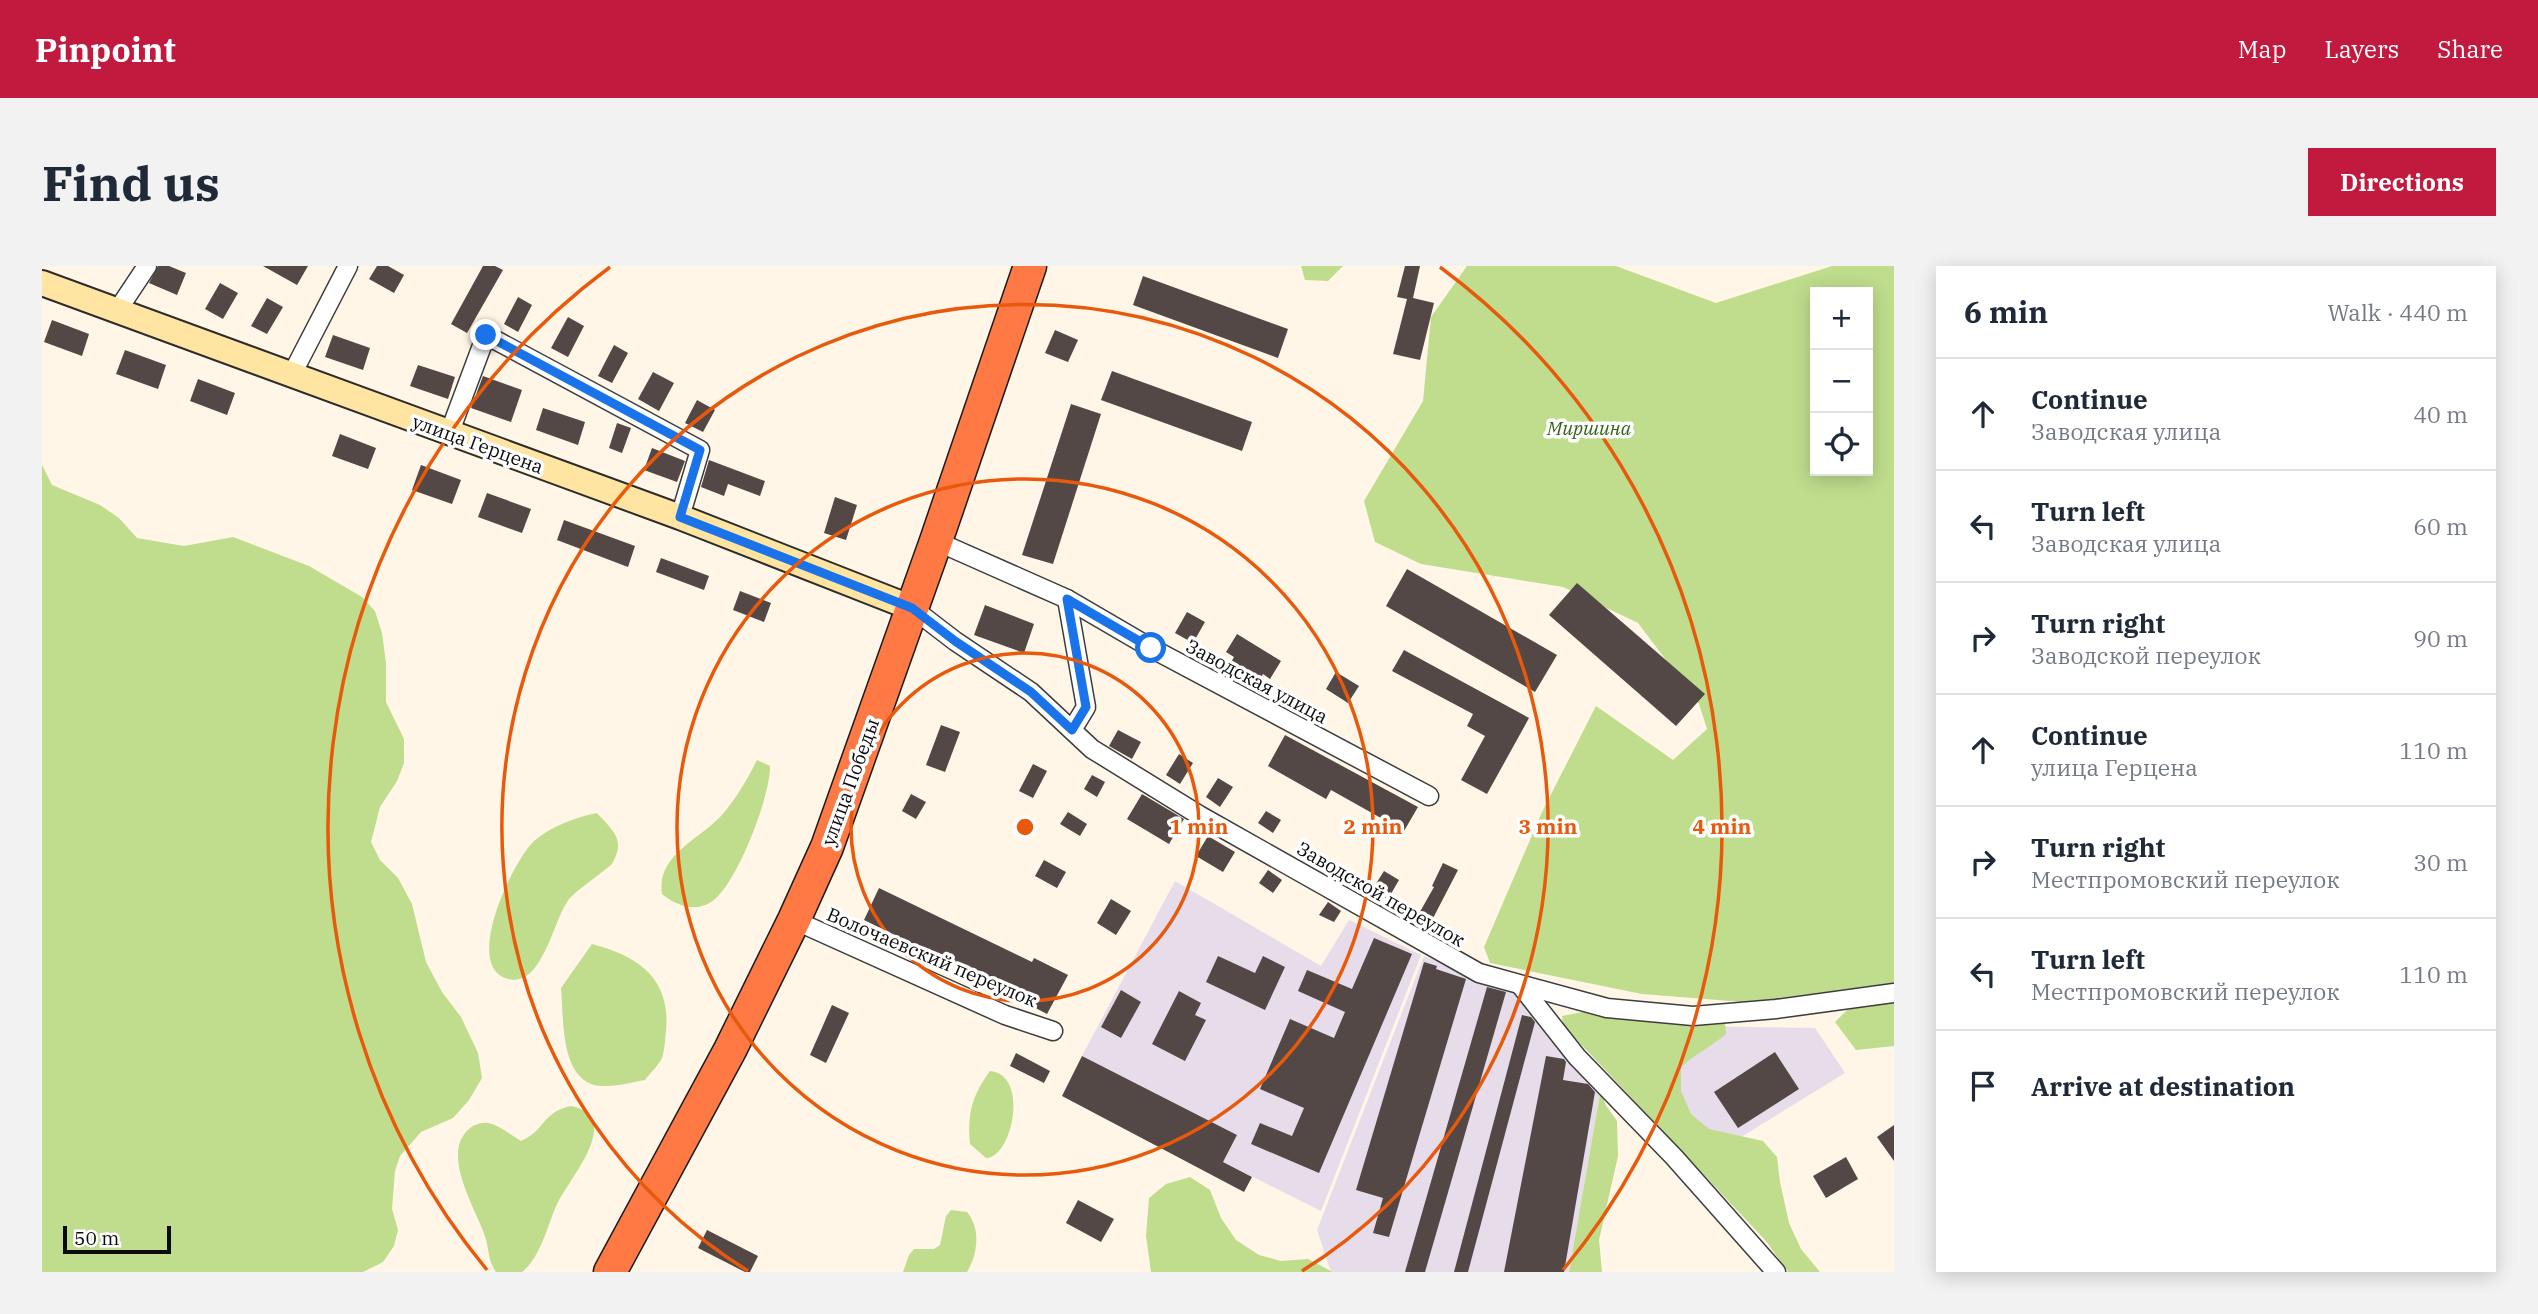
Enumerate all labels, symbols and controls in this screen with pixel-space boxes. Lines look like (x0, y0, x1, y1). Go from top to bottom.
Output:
text: Pinpoint (35, 28, 176, 71)
text: Map (2238, 33, 2286, 65)
text: Layers (2324, 33, 2399, 65)
text: Share (2437, 33, 2503, 65)
button: Directions (2308, 148, 2496, 216)
text: Find us (42, 151, 220, 214)
map controls (1810, 287, 1873, 476)
button: + (1810, 287, 1873, 350)
text: 6 min (1964, 292, 2048, 331)
text: Walk · 440 m (2327, 297, 2468, 327)
route end (470, 319, 501, 350)
button: − (1810, 350, 1873, 413)
text: Continue (2031, 382, 2148, 416)
icon: ahead (1964, 395, 2002, 433)
text: 40 m (2413, 399, 2468, 429)
street label: улица Герцена (409, 409, 547, 479)
button: locate (1810, 413, 1873, 476)
park label: Миршина (1546, 416, 1632, 440)
text: Заводская улица (2031, 416, 2221, 446)
text: Turn left (2031, 494, 2145, 528)
icon: left (1964, 507, 2002, 545)
text: 60 m (2413, 511, 2468, 541)
text: Заводская улица (2031, 528, 2221, 558)
text: Turn right (2031, 606, 2165, 640)
icon: right (1964, 619, 2002, 657)
text: 90 m (2413, 623, 2468, 653)
route start (1135, 632, 1166, 663)
street label: Заводская улица (1182, 633, 1332, 729)
text: Заводской переулок (2031, 640, 2261, 670)
street label: улица Победы (816, 715, 884, 849)
text: Continue (2031, 718, 2148, 752)
icon: ahead (1964, 731, 2002, 769)
text: 110 m (2399, 735, 2468, 765)
text: улица Герцена (2031, 752, 2198, 782)
text: 1 min (1170, 812, 1228, 840)
text: 2 min (1344, 812, 1402, 840)
text: 3 min (1519, 812, 1577, 840)
text: 4 min (1693, 812, 1751, 840)
centre of rings (1013, 815, 1037, 839)
text: Turn right (2031, 830, 2165, 864)
street label: Заводской переулок (1293, 836, 1469, 952)
icon: right (1964, 843, 2002, 881)
text: 30 m (2413, 847, 2468, 877)
text: Местпромовский переулок (2031, 864, 2340, 894)
street label: Волочаевский переулок (823, 902, 1041, 1012)
text: Turn left (2031, 942, 2145, 976)
icon: left (1964, 955, 2002, 993)
text: 110 m (2399, 959, 2468, 989)
text: Местпромовский переулок (2031, 976, 2340, 1006)
icon: arrive (1964, 1067, 2002, 1105)
text: Arrive at destination (2031, 1069, 2295, 1103)
scale bar (63, 1223, 172, 1255)
text: 50 m (74, 1226, 119, 1250)

